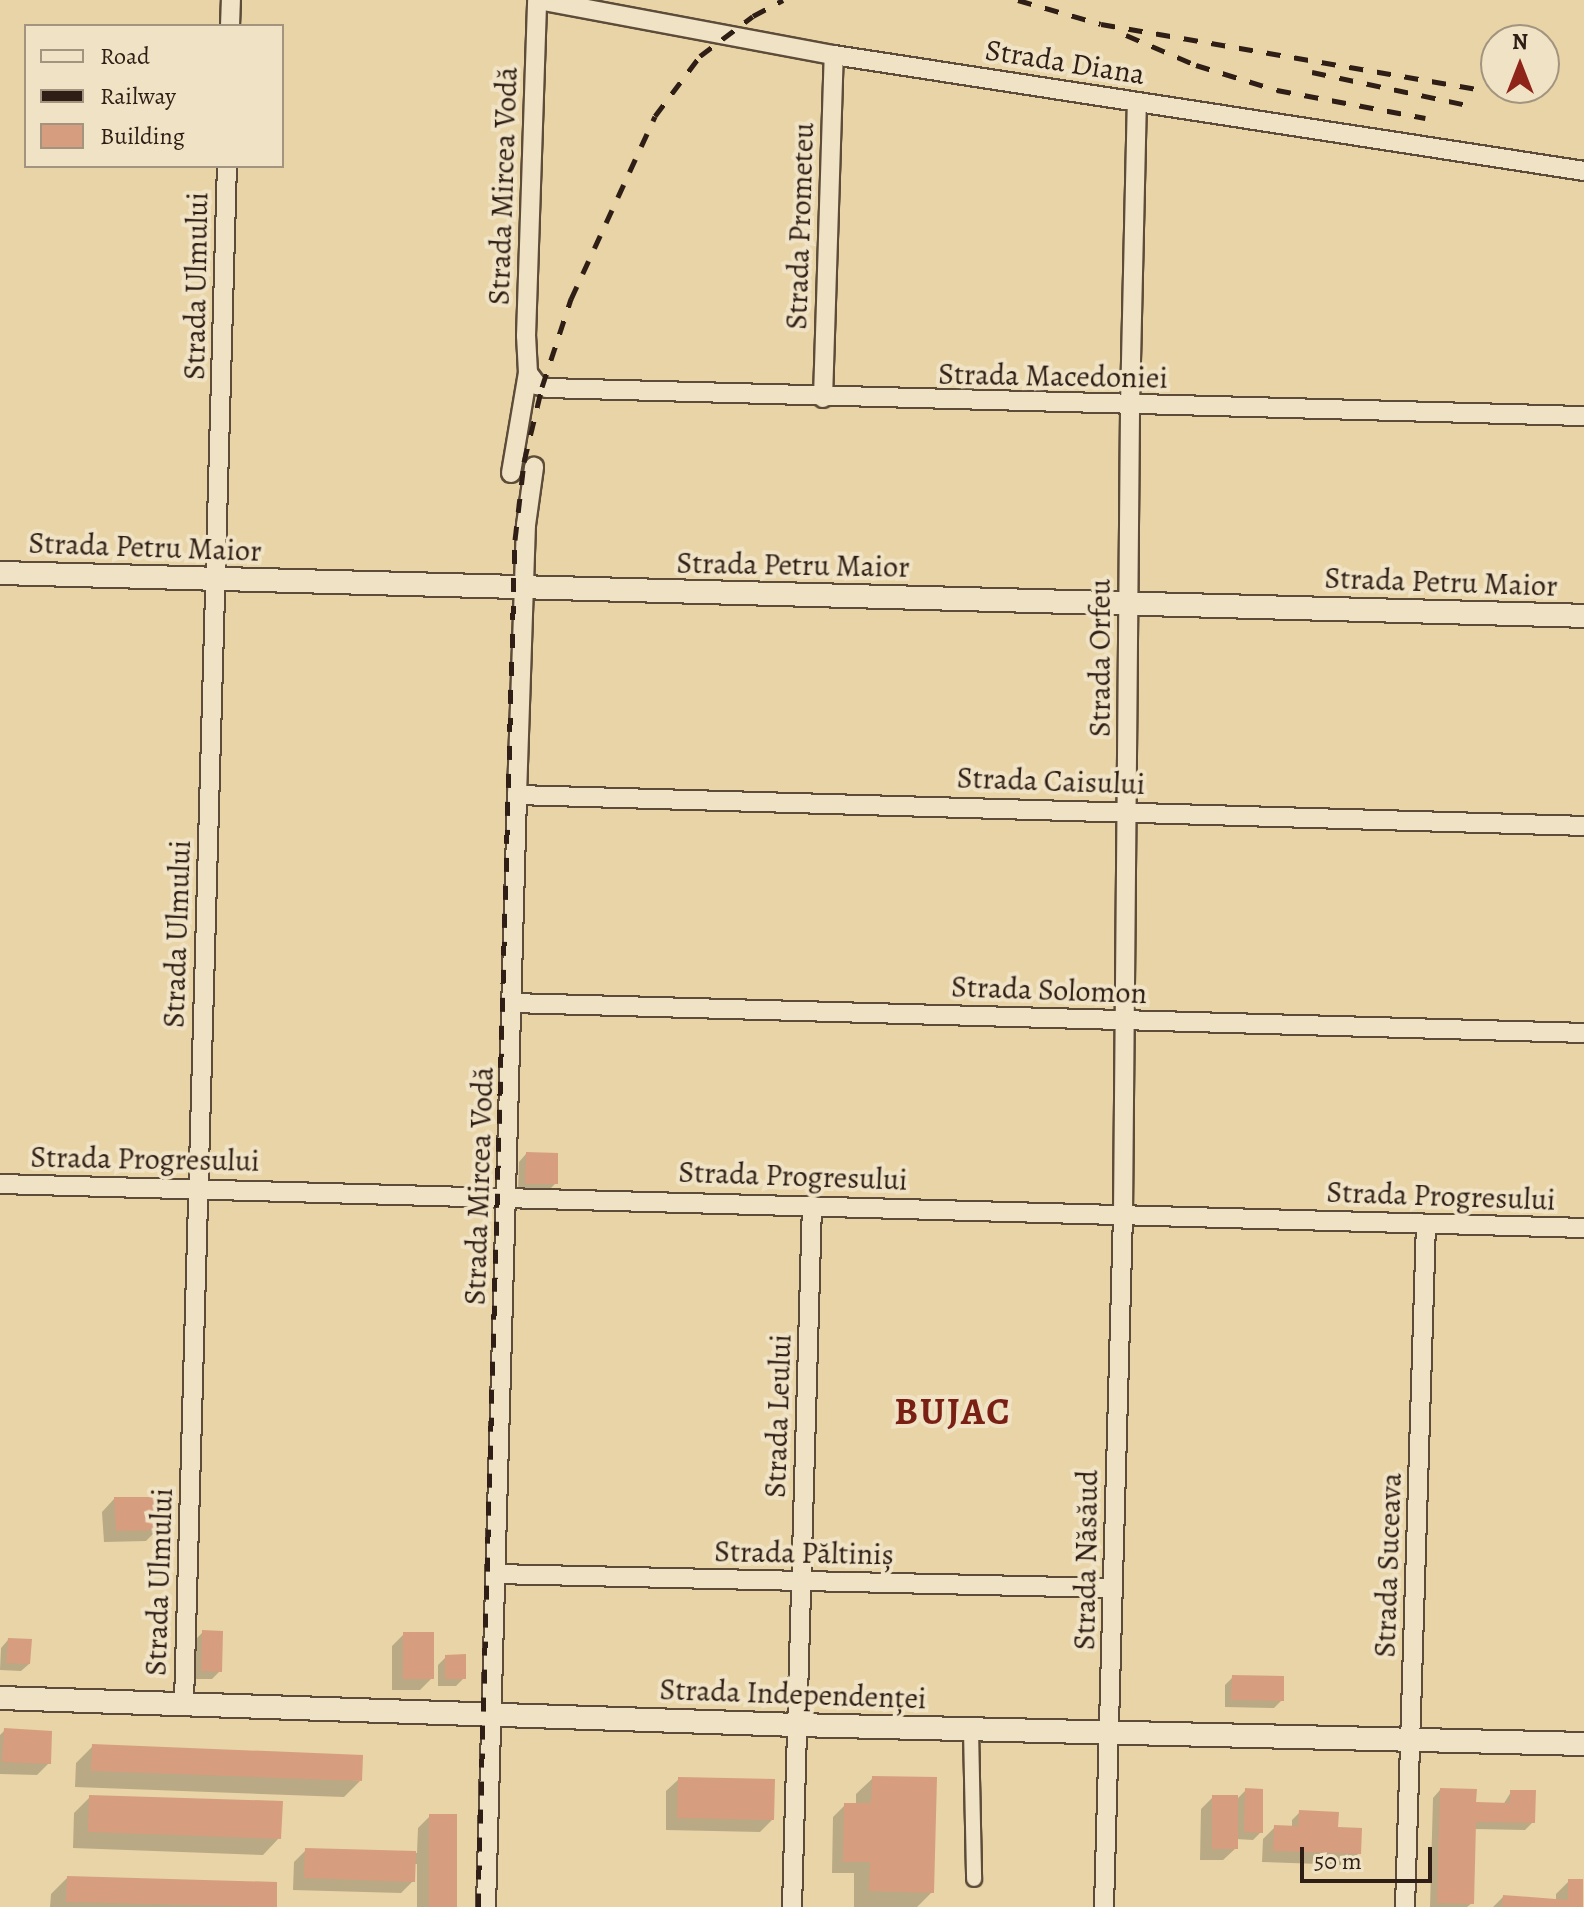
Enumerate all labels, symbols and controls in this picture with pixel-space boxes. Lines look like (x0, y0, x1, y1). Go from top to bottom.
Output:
legend (24, 24, 284, 168)
north arrow (1480, 24, 1560, 104)
text: N (1512, 27, 1528, 57)
street label: Strada Diana (983, 32, 1147, 92)
text: Road (100, 40, 150, 72)
street label: Strada Mircea Vodă (481, 66, 525, 306)
text: Railway (100, 80, 176, 112)
text: Building (100, 120, 185, 152)
street label: Strada Prometeu (778, 122, 822, 330)
street label: Strada Ulmului (176, 192, 216, 380)
street label: Strada Macedoniei (938, 356, 1168, 396)
street label: Strada Petru Maior (28, 525, 262, 569)
street label: Strada Petru Maior (676, 545, 910, 585)
street label: Strada Petru Maior (1324, 560, 1558, 604)
street label: Strada Orfeu (1082, 579, 1118, 737)
street label: Strada Caisului (956, 760, 1146, 802)
street label: Strada Ulmului (156, 839, 198, 1029)
street label: Strada Solomon (951, 969, 1147, 1011)
street label: Strada Mircea Vodă (457, 1066, 501, 1306)
street label: Strada Progresului (30, 1139, 260, 1179)
street label: Strada Progresului (678, 1154, 908, 1198)
street label: Strada Progresului (1326, 1174, 1556, 1218)
street label: Strada Leului (757, 1333, 799, 1499)
district label: BUJAC (894, 1389, 1012, 1435)
street label: Strada Năsăud (1066, 1470, 1106, 1650)
street label: Strada Suceava (1367, 1472, 1409, 1658)
street label: Strada Ulmului (138, 1487, 180, 1677)
street label: Strada Păltiniș (714, 1533, 894, 1573)
street label: Strada Independenței (659, 1671, 927, 1717)
scale bar (1304, 1831, 1436, 1881)
text: 50 m (1314, 1845, 1362, 1877)

